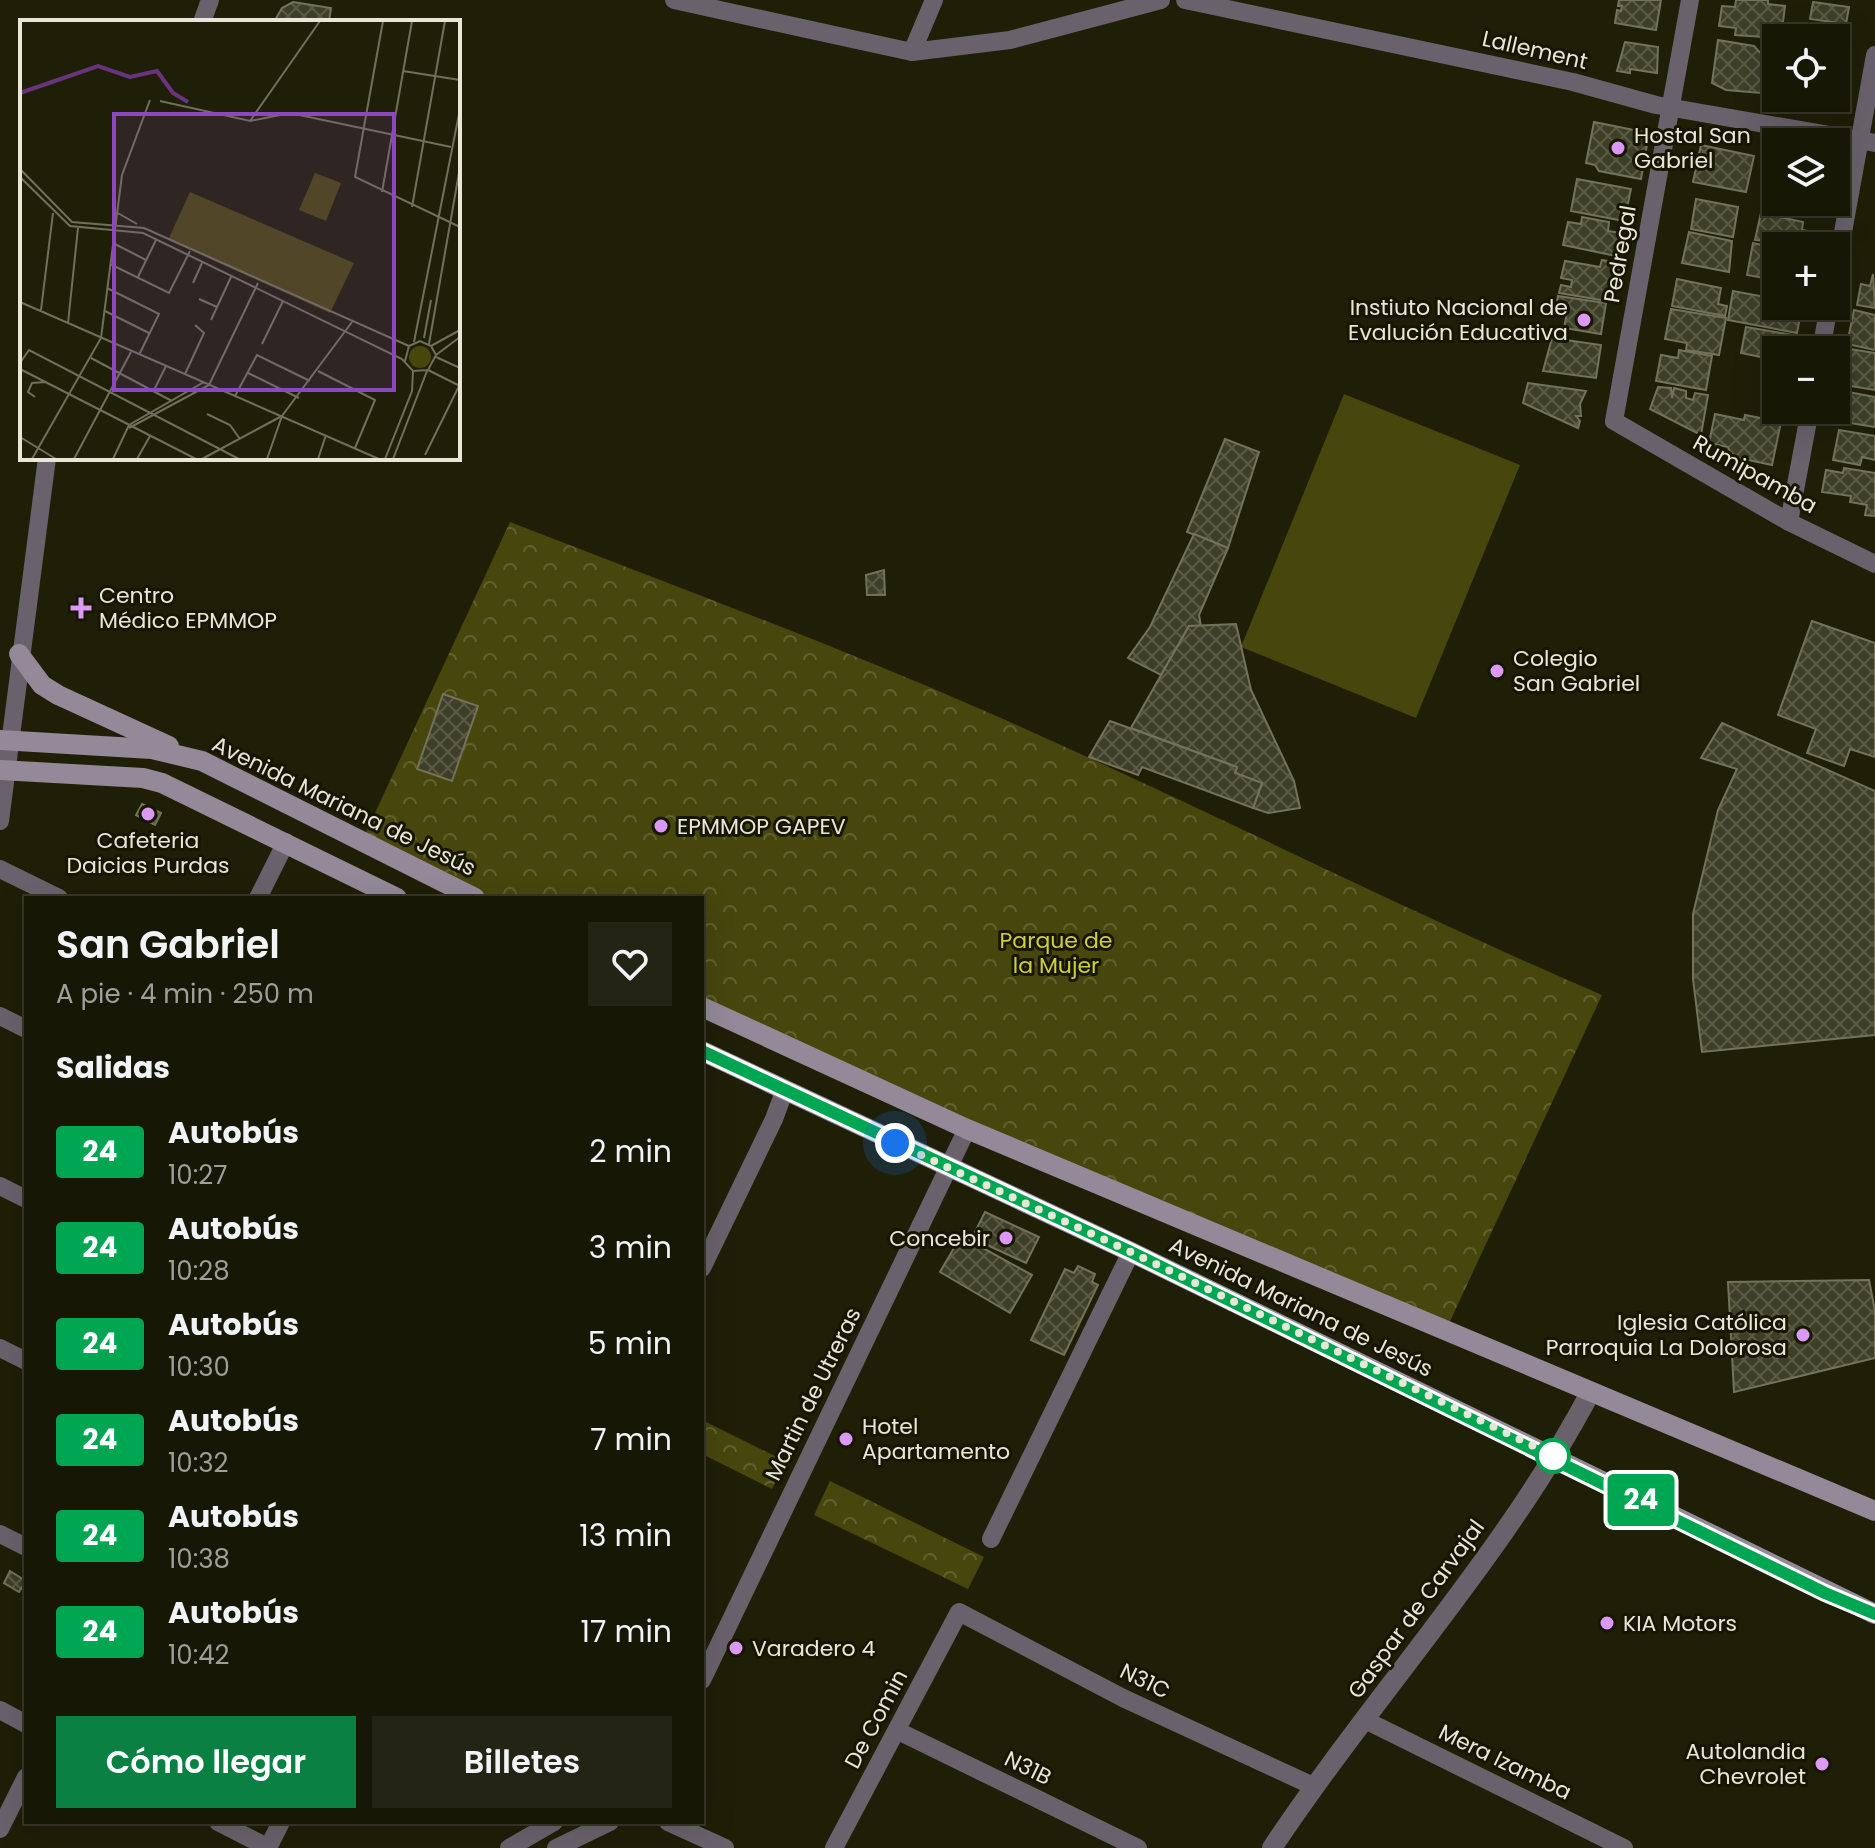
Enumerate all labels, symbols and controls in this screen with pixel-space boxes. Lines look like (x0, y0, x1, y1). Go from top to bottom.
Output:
inset map (20, 20, 460, 460)
street label: Lallement (1479, 23, 1591, 77)
map controls (1762, 24, 1850, 424)
button: locate (1762, 24, 1850, 112)
place label: Hostal San Gabriel (1634, 120, 1751, 176)
button: layers (1762, 128, 1850, 216)
marker: Hostal San Gabriel (1609, 139, 1627, 157)
street label: Pedregal (1596, 203, 1644, 305)
button: + (1762, 232, 1850, 320)
place label: Instiuto Nacional de Evalución Educativa (1348, 292, 1568, 348)
marker: Instiuto Nacional de Evalución Educativa (1575, 311, 1593, 329)
button: − (1762, 336, 1850, 424)
street label: Rumipamba (1687, 427, 1823, 521)
place label: Centro Médico EPMMOP (99, 580, 277, 636)
marker: Centro Médico EPMMOP (70, 597, 92, 619)
place label: Colegio San Gabriel (1513, 643, 1640, 699)
marker: Colegio San Gabriel (1488, 662, 1506, 680)
street label: Avenida Mariana de Jesús (207, 729, 481, 883)
marker: Cafeteria Daicias Purdas (139, 805, 157, 823)
place label: EPMMOP GAPEV (677, 811, 846, 842)
marker: EPMMOP GAPEV (652, 817, 670, 835)
place label: Cafeteria Daicias Purdas (66, 825, 230, 881)
text: San Gabriel (56, 918, 280, 971)
button: heart (588, 922, 672, 1006)
park label: Parque de la Mujer (1000, 925, 1112, 981)
text: A pie · 4 min · 250 m (56, 976, 314, 1012)
text: Salidas (56, 1046, 170, 1089)
text: Autobús (168, 1111, 299, 1154)
your location (875, 1123, 915, 1163)
text: 2 min (589, 1130, 672, 1173)
text: 24 (83, 1132, 117, 1171)
text: 10:27 (168, 1157, 227, 1193)
text: Autobús (168, 1207, 299, 1250)
place label: Concebir (889, 1223, 990, 1254)
text: 3 min (589, 1226, 672, 1269)
text: 24 (83, 1228, 117, 1267)
marker: Concebir (997, 1229, 1015, 1247)
street label: Avenida Mariana de Jesús (1164, 1230, 1438, 1384)
text: 10:28 (168, 1253, 230, 1289)
street label: Martin de Utreras (758, 1302, 868, 1486)
text: Autobús (168, 1303, 299, 1346)
place label: Iglesia Católica Parroquia La Dolorosa (1546, 1307, 1787, 1363)
text: 5 min (588, 1322, 672, 1365)
text: 24 (83, 1324, 117, 1363)
marker: Iglesia Católica Parroquia La Dolorosa (1794, 1326, 1812, 1344)
text: 10:30 (168, 1349, 230, 1385)
text: Autobús (168, 1399, 299, 1442)
place label: Hotel Apartamento (862, 1411, 1010, 1467)
text: 7 min (590, 1418, 672, 1461)
text: 24 (83, 1420, 117, 1459)
marker: Hotel Apartamento (837, 1430, 855, 1448)
unlabelled marker (1536, 1439, 1570, 1473)
text: 10:32 (168, 1445, 228, 1481)
line badge: 24 (1605, 1474, 1677, 1526)
text: 24 (1624, 1480, 1658, 1519)
text: Autobús (168, 1495, 299, 1538)
street label: Gaspar de Carvajal (1340, 1513, 1492, 1705)
text: 13 min (579, 1514, 672, 1557)
text: 24 (83, 1516, 117, 1555)
text: 10:38 (168, 1541, 230, 1577)
text: Autobús (168, 1591, 299, 1634)
place label: KIA Motors (1623, 1608, 1737, 1639)
text: 17 min (581, 1610, 672, 1653)
text: 24 (83, 1612, 117, 1651)
marker: KIA Motors (1598, 1614, 1616, 1632)
place label: Varadero 4 (752, 1633, 875, 1664)
text: 10:42 (168, 1637, 230, 1673)
marker: Varadero 4 (727, 1639, 745, 1657)
street label: N31C (1115, 1656, 1175, 1706)
street label: De Comin (837, 1664, 915, 1774)
button: Cómo llegar (56, 1716, 356, 1808)
button: Billetes (372, 1716, 672, 1808)
street label: Mera Izamba (1433, 1716, 1577, 1808)
place label: Autolandia Chevrolet (1685, 1736, 1806, 1792)
street label: N31B (999, 1743, 1057, 1793)
marker: Autolandia Chevrolet (1813, 1755, 1831, 1773)

